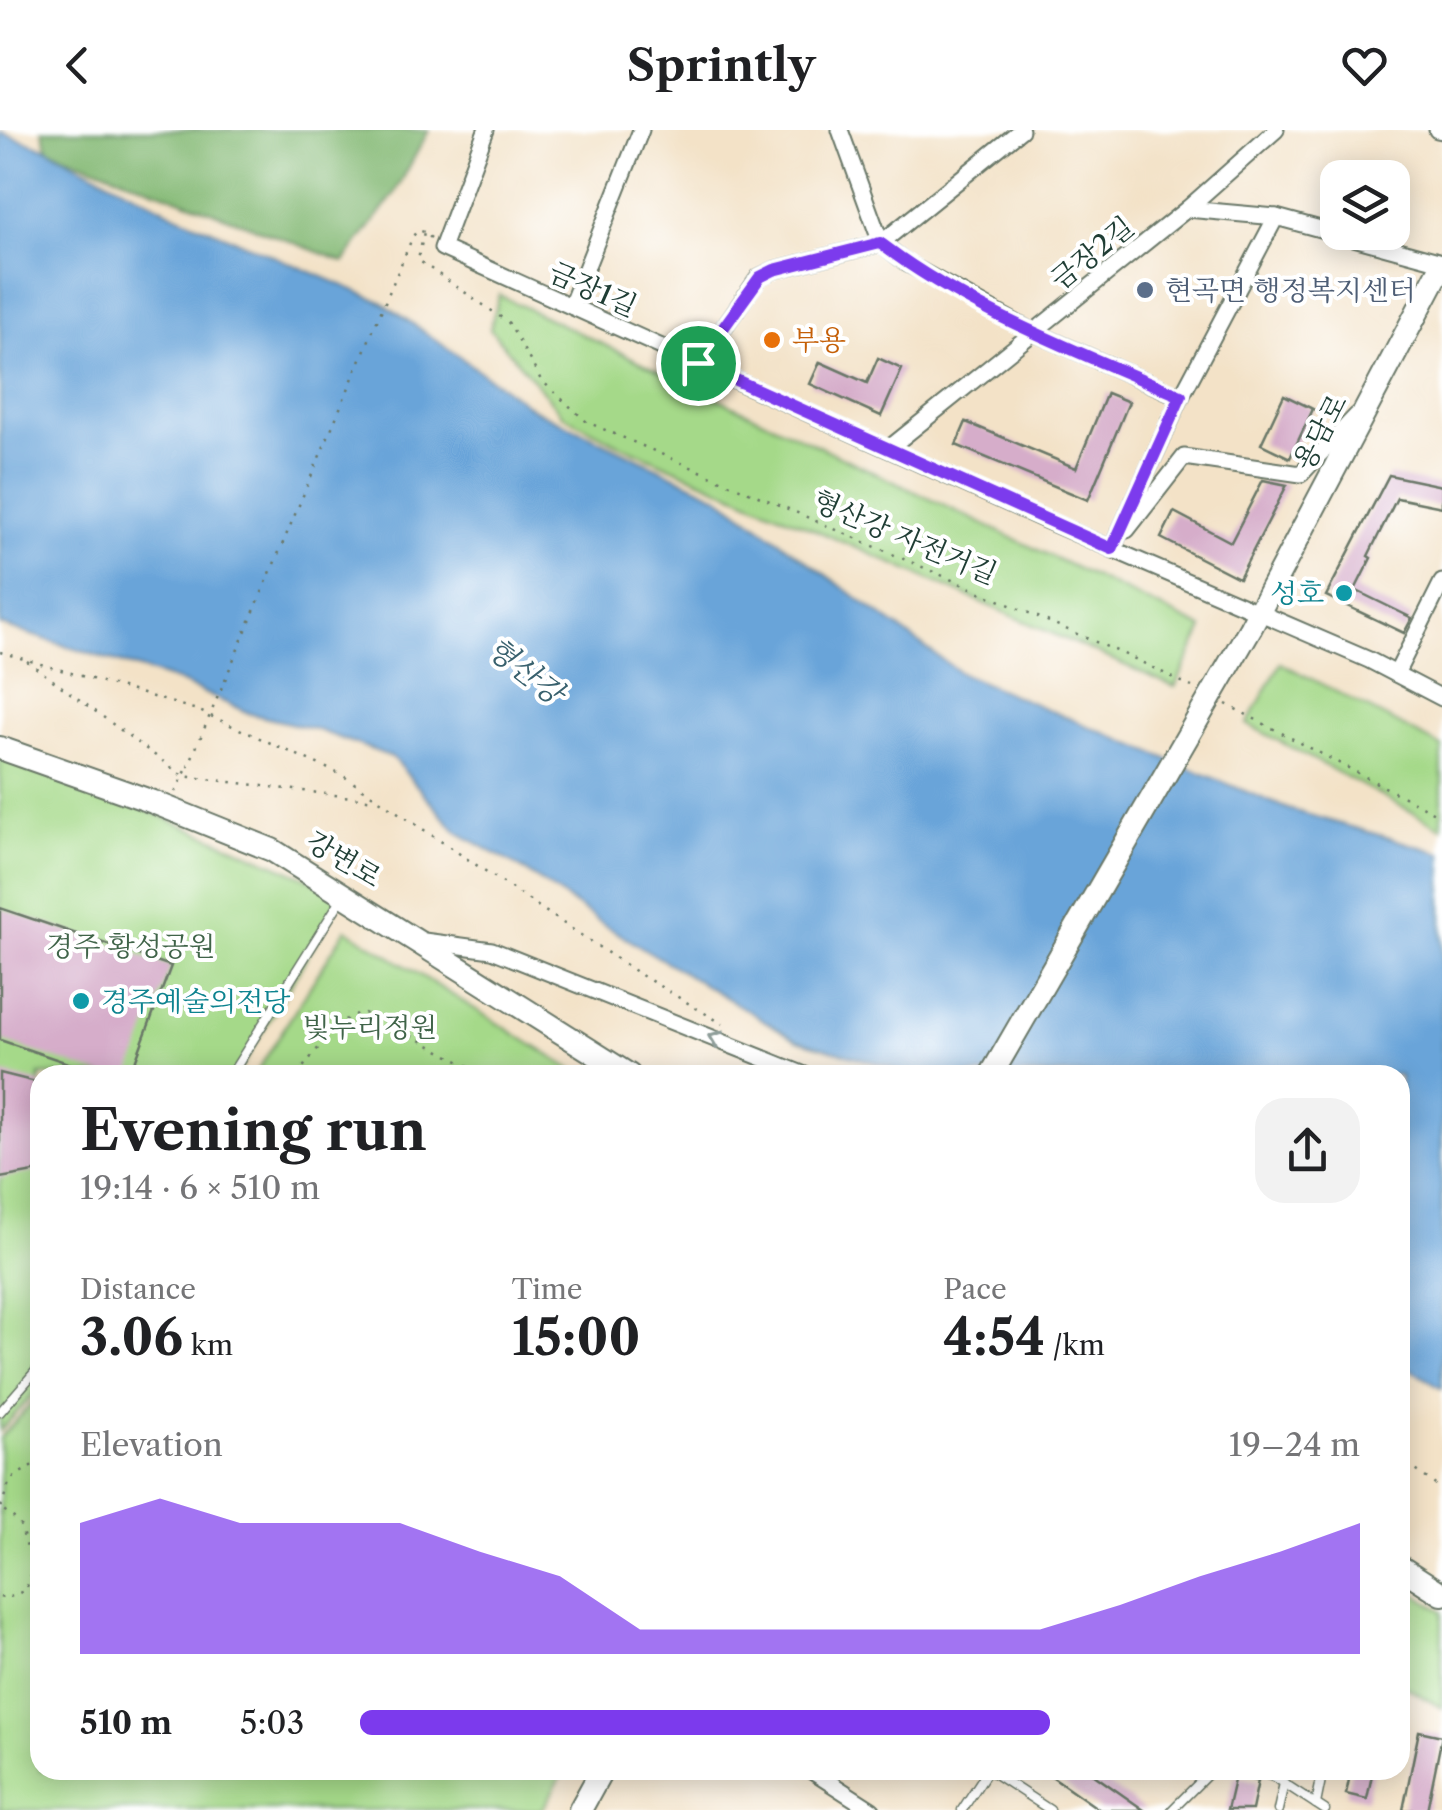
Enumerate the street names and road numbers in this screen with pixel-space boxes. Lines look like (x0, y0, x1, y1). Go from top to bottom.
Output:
street label: 금장2길 (1044, 209, 1140, 297)
street label: 금장1길 (544, 255, 642, 323)
street label: 용담로 (1286, 388, 1354, 476)
street label: 형산강 자전거길 (808, 483, 1002, 591)
street label: 강변로 (300, 824, 388, 894)

